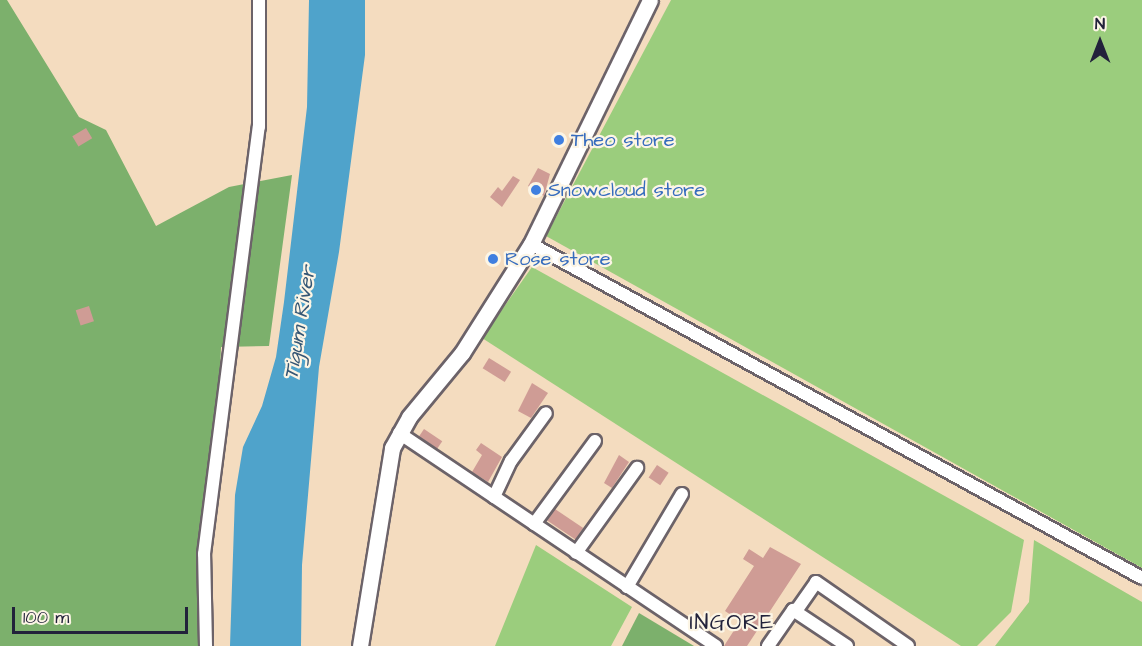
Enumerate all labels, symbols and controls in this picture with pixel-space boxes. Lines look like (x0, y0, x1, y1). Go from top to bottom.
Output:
north arrow (1070, 12, 1130, 72)
text: N (1095, 13, 1105, 35)
place label: Theo store (571, 128, 675, 152)
marker: Theo store (552, 133, 566, 147)
place label: Snowcloud store (548, 178, 705, 202)
marker: Snowcloud store (529, 183, 543, 197)
place label: Rose store (505, 247, 611, 271)
marker: Rose store (486, 252, 500, 266)
water label: Tigum River (279, 264, 321, 382)
scale bar (15, 595, 190, 633)
text: 100 m (23, 605, 69, 630)
district label: INGORE (690, 610, 774, 636)

